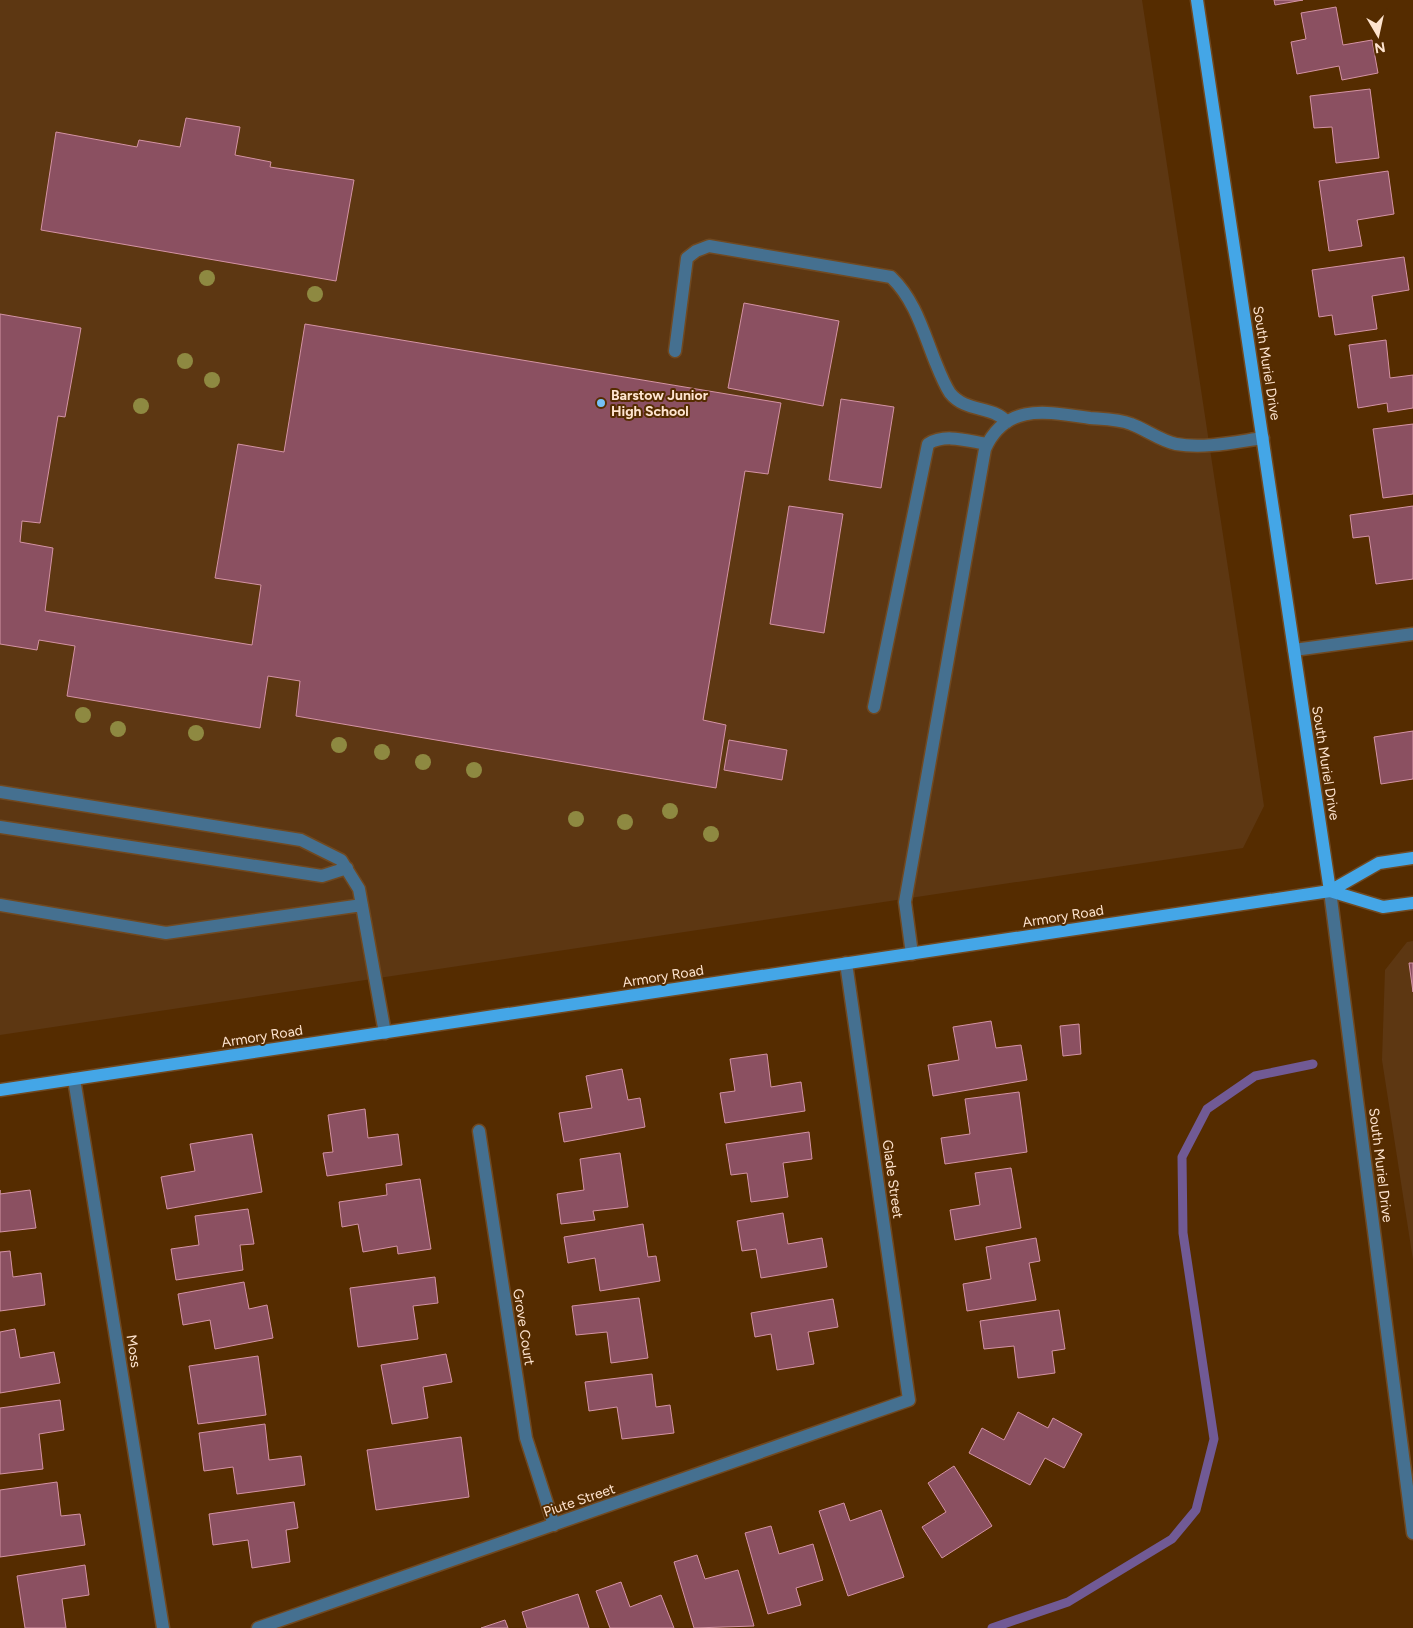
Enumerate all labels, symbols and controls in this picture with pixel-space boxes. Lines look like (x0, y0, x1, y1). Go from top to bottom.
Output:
north arrow (1353, 10, 1403, 60)
text: N (1373, 38, 1387, 57)
street label: South Muriel Drive (1249, 305, 1284, 422)
place label: Barstow Junior High School (611, 387, 709, 420)
marker: Barstow Junior High School (595, 397, 607, 409)
street label: South Muriel Drive (1308, 705, 1343, 822)
street label: Armory Road (1021, 902, 1105, 931)
street label: Armory Road (621, 962, 705, 991)
street label: Armory Road (220, 1022, 304, 1051)
street label: South Muriel Drive (1365, 1107, 1396, 1224)
street label: Glade Street (879, 1139, 906, 1220)
street label: Grove Court (509, 1287, 538, 1367)
street label: Moss (123, 1333, 144, 1369)
street label: Piute Street (541, 1480, 617, 1521)

